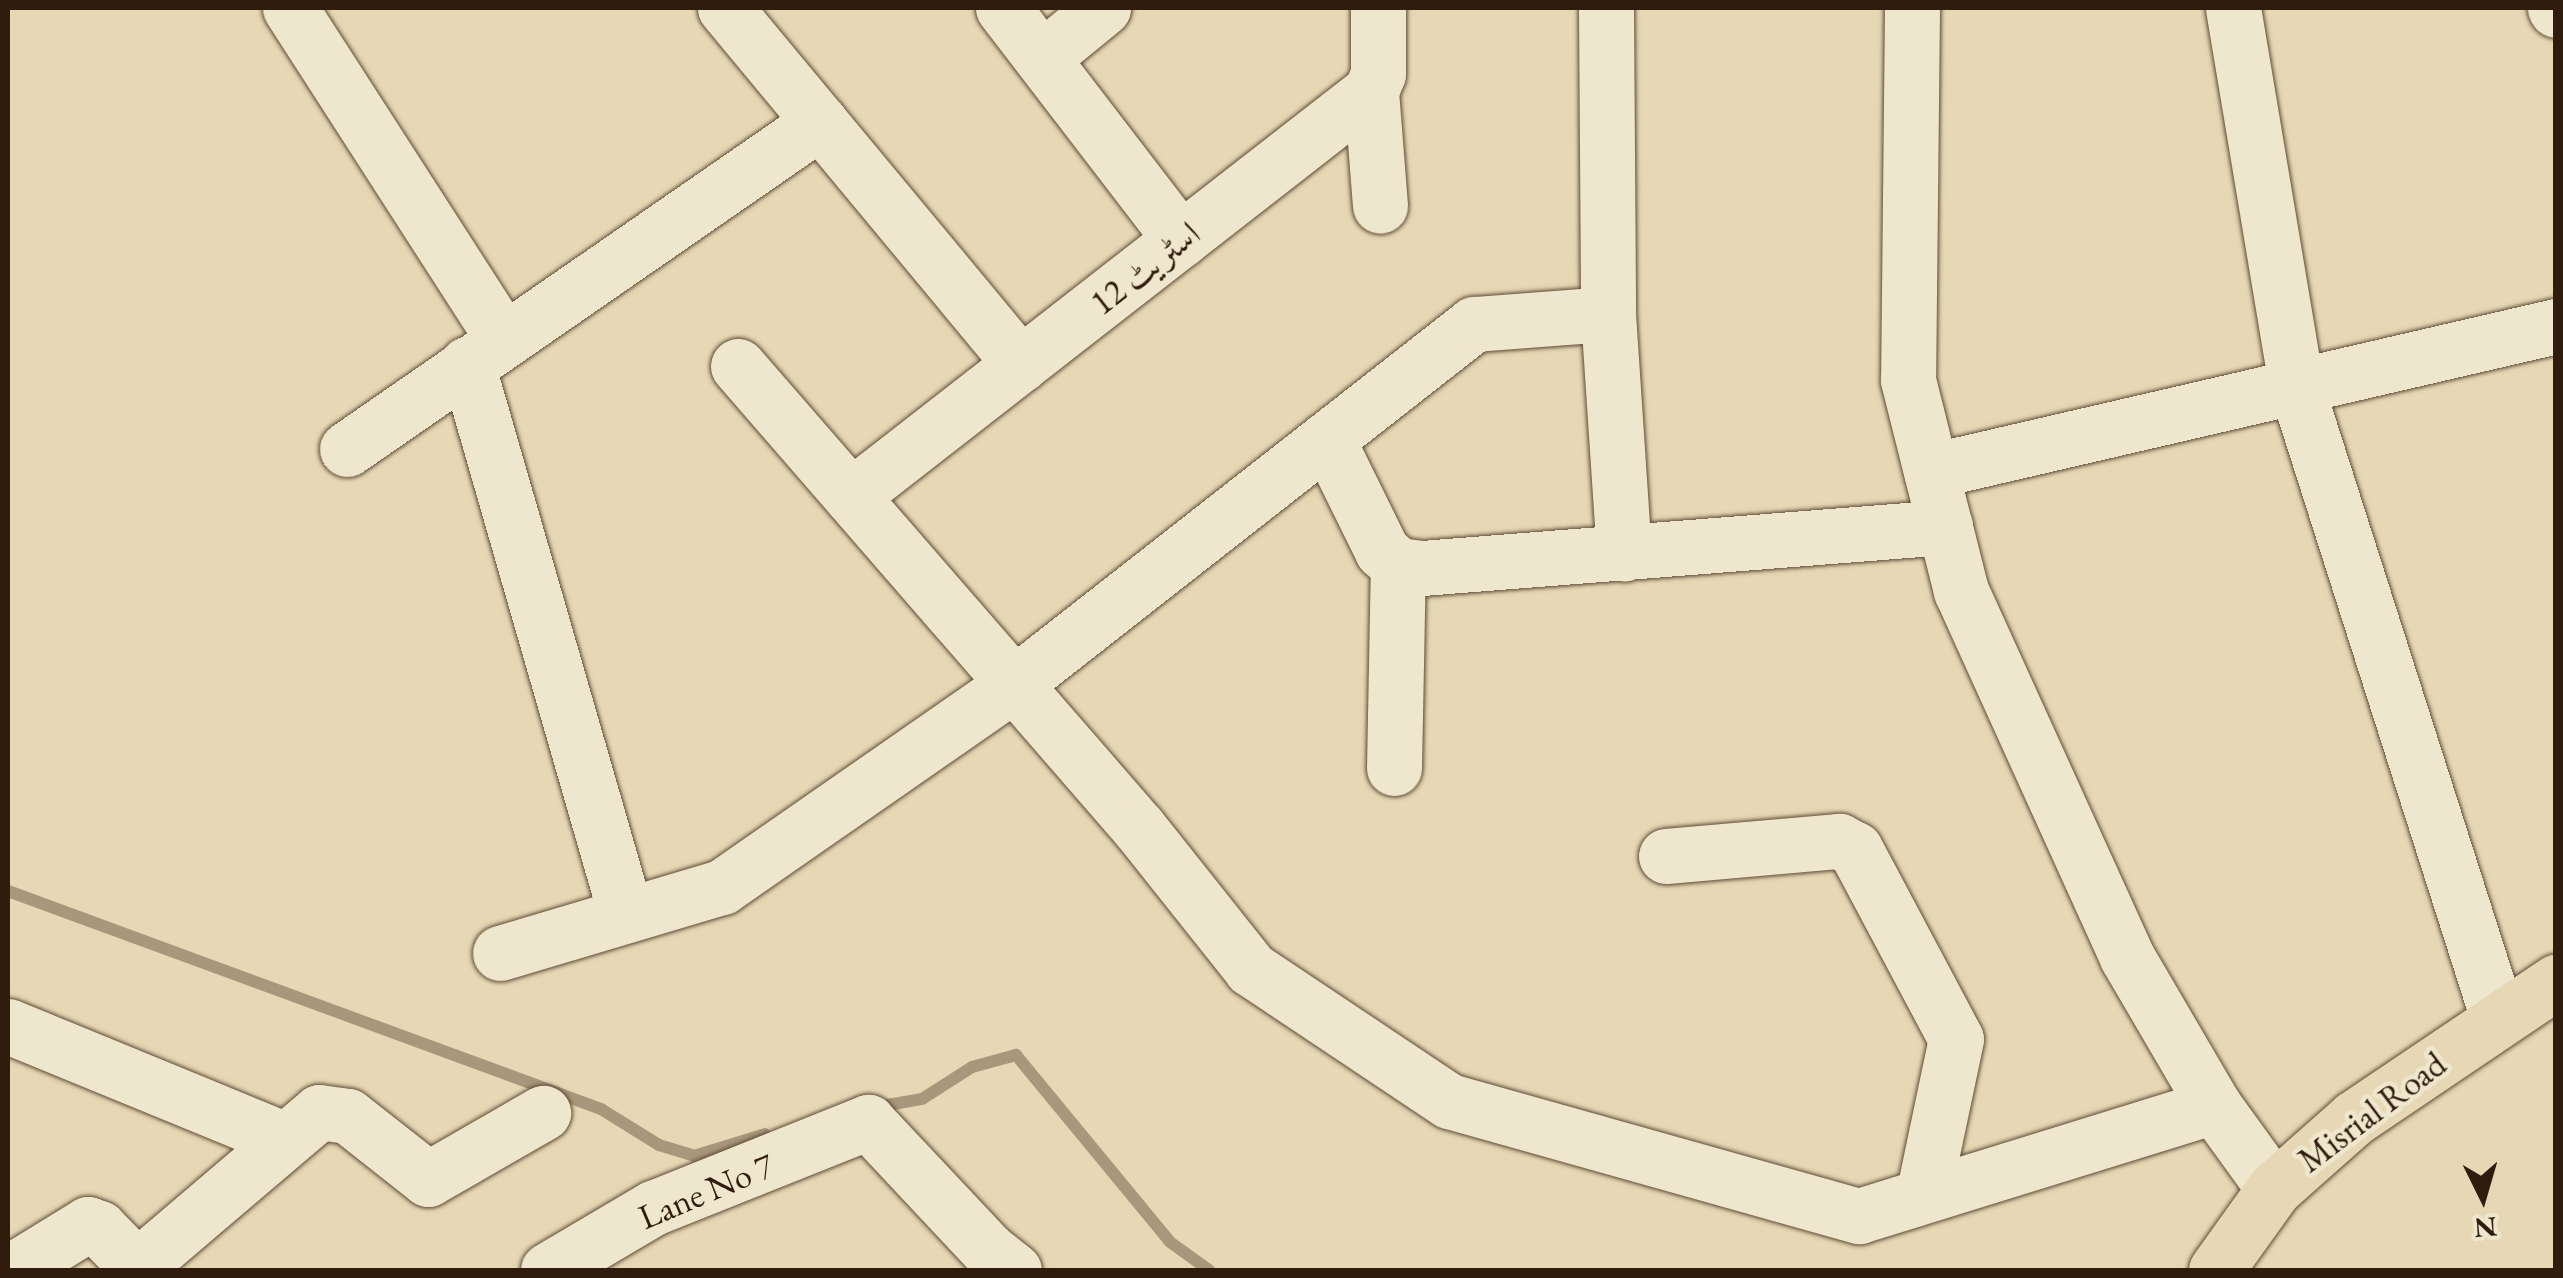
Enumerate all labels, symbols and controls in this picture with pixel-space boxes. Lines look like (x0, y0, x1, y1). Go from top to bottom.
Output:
street label: اسٹریٹ 12 (1082, 212, 1208, 324)
street label: Misrial Road (2290, 1043, 2454, 1181)
street label: Lane No 7 (632, 1144, 780, 1238)
north arrow (2433, 1148, 2533, 1248)
text: N (2473, 1209, 2498, 1247)

